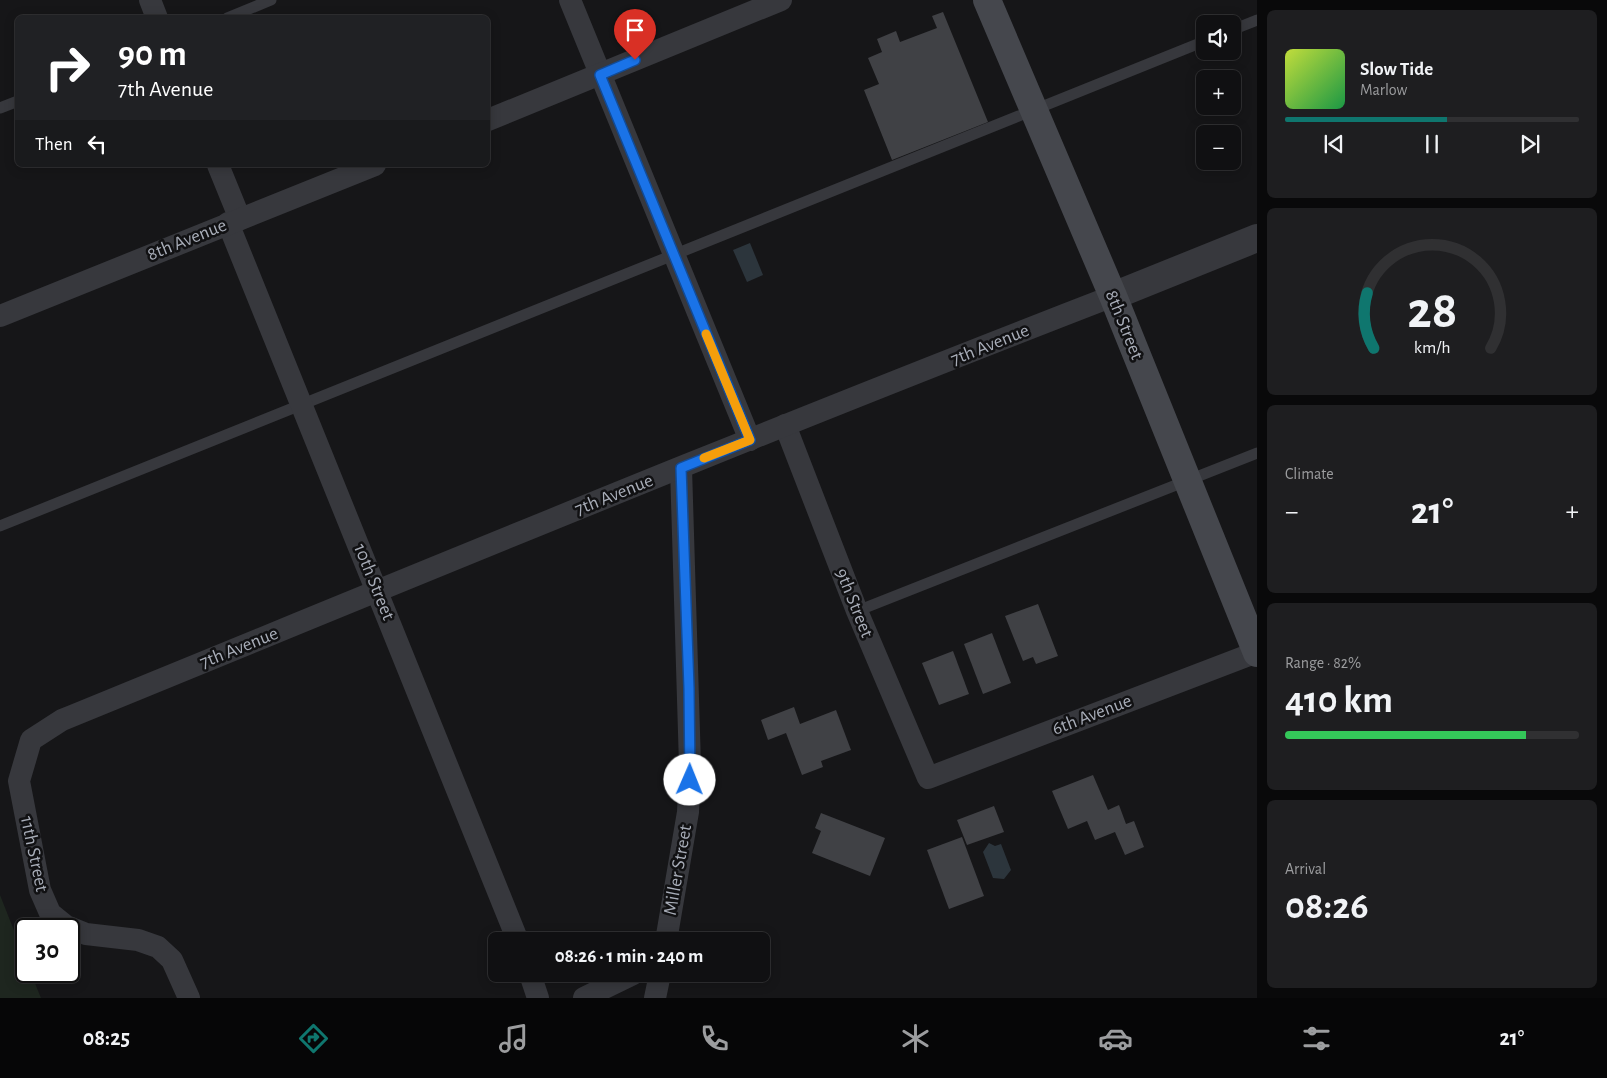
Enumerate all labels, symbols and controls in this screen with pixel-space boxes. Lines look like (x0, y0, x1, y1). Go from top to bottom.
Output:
pin (614, 9, 656, 60)
map controls (1196, 15, 1241, 170)
button: sound (1196, 15, 1241, 60)
icon: arrive (621, 16, 649, 44)
icon: right (35, 35, 100, 100)
text: 90 m (118, 37, 187, 72)
text: Slow Tide (1360, 60, 1433, 79)
button: + (1196, 70, 1241, 115)
text: 7th Avenue (118, 78, 213, 100)
text: Marlow (1360, 82, 1407, 98)
button: − (1196, 125, 1241, 170)
icon: left (83, 130, 111, 158)
icon: previous (1320, 130, 1348, 158)
icon: pause (1418, 130, 1446, 158)
icon: next (1516, 130, 1544, 158)
text: Then (35, 135, 73, 154)
street label: 8th Avenue (145, 216, 229, 264)
text: 28 (1407, 285, 1457, 337)
street label: 8th Street (1102, 288, 1146, 362)
street label: 7th Avenue (948, 321, 1032, 369)
text: km/h (1414, 339, 1450, 357)
text: Climate (1285, 466, 1334, 482)
street label: 7th Avenue (572, 471, 656, 519)
text: 21° (1411, 493, 1453, 531)
text: − (1285, 498, 1298, 526)
text: + (1566, 498, 1579, 526)
street label: 10th Street (350, 541, 398, 623)
street label: 9th Street (832, 566, 876, 640)
street label: 7th Avenue (197, 624, 281, 672)
text: Range · 82% (1285, 655, 1361, 671)
text: 410 km (1285, 682, 1393, 720)
street label: 6th Avenue (1050, 691, 1134, 739)
position arrow (663, 753, 715, 805)
street label: 11th Street (17, 814, 51, 894)
street label: Miller Street (661, 823, 695, 917)
text: Arrival (1285, 861, 1326, 877)
text: 08:26 (1285, 888, 1369, 926)
speed limit sign: 30 (15, 918, 80, 983)
text: 08:26 · 1 min · 240 m (555, 947, 703, 966)
icon: directions (296, 1021, 331, 1056)
icon: music (496, 1021, 531, 1056)
icon: phone (697, 1021, 732, 1056)
icon: climate (898, 1021, 933, 1056)
icon: car (1098, 1021, 1133, 1056)
icon: filters (1299, 1021, 1334, 1056)
text: 08:25 (83, 1027, 130, 1049)
text: 21° (1499, 1027, 1524, 1049)

